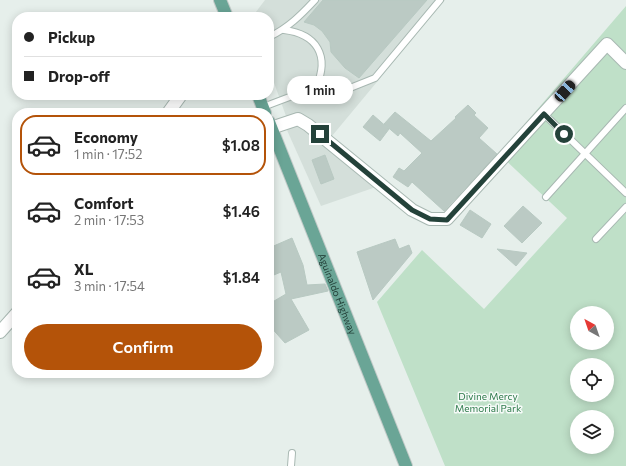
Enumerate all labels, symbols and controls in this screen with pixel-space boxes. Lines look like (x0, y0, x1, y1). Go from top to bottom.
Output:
text: Pickup (48, 28, 95, 46)
text: Drop-off (48, 67, 110, 85)
callout: 1 min (287, 76, 353, 104)
car (553, 78, 577, 104)
text: 1 min (305, 82, 335, 98)
route end (311, 125, 329, 143)
route start (555, 125, 573, 143)
icon: car (26, 127, 62, 163)
text: Economy (74, 128, 138, 146)
text: $1.08 (222, 136, 260, 154)
text: 1 min · 17:52 (74, 146, 142, 162)
icon: car (26, 193, 62, 229)
text: Comfort (74, 194, 134, 212)
text: $1.46 (223, 202, 260, 220)
text: 2 min · 17:53 (74, 212, 144, 228)
street label: Aguinaldo Highway (316, 251, 359, 336)
icon: car (26, 259, 62, 295)
text: XL (74, 260, 93, 278)
text: $1.84 (223, 268, 260, 286)
text: 3 min · 17:54 (74, 278, 145, 294)
north arrow (570, 306, 614, 350)
map controls (570, 306, 614, 454)
button: Confirm (24, 324, 262, 370)
button: locate (570, 358, 614, 402)
park label: Divine Mercy Memorial Park (455, 390, 522, 414)
button: layers (570, 410, 614, 454)

